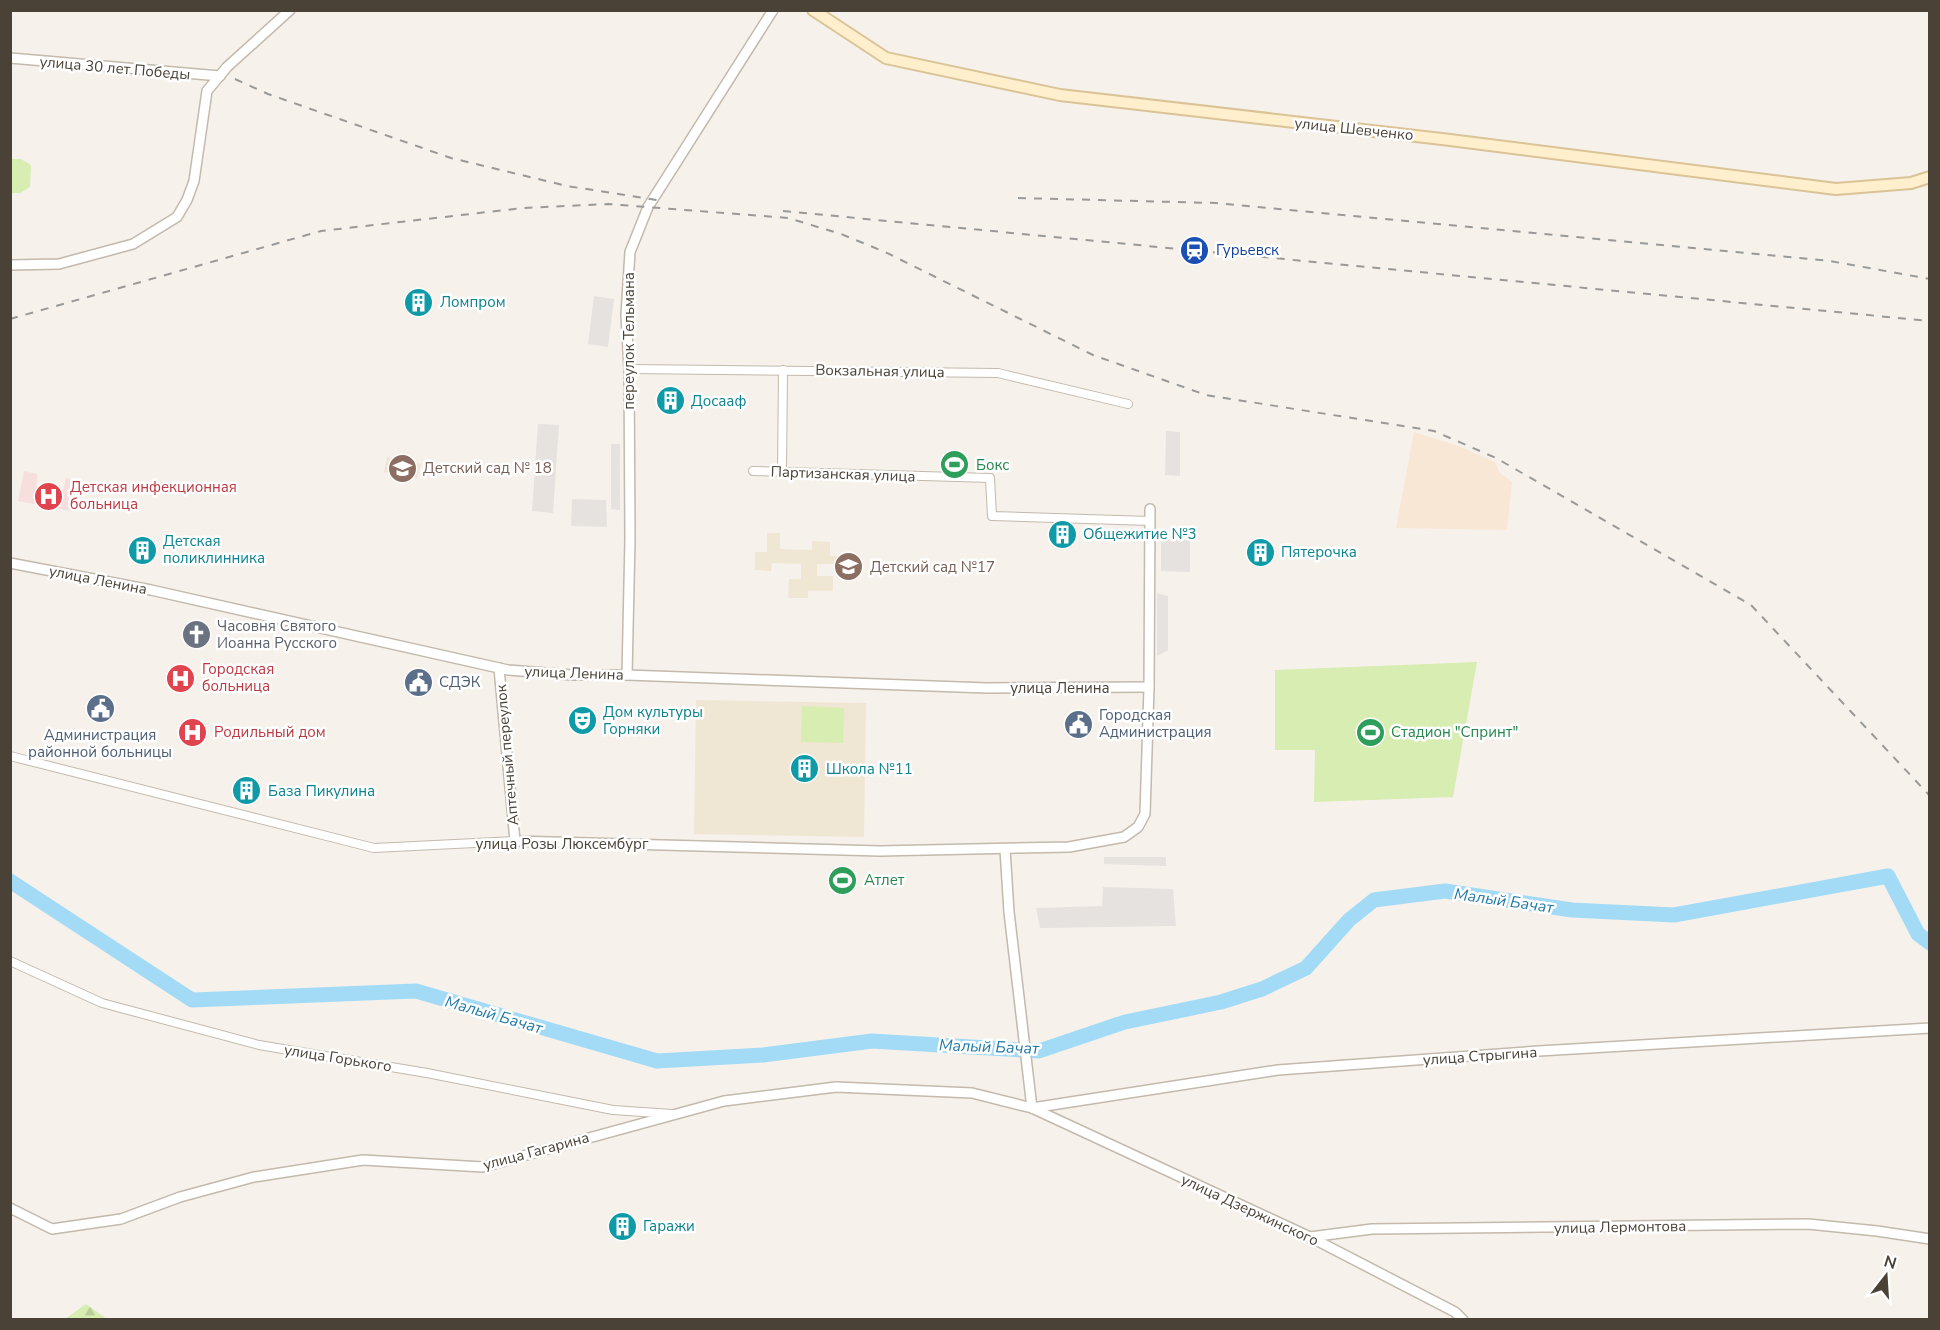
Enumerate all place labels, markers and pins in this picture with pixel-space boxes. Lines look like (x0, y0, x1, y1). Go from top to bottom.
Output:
station icon: Гурьевск (1179, 234, 1211, 266)
place label: Гурьевск (1216, 240, 1279, 260)
building icon: Ломпром (403, 286, 435, 318)
place label: Ломпром (440, 292, 506, 312)
building icon: Досааф (654, 385, 686, 417)
place label: Досааф (691, 391, 746, 411)
sports icon: Бокс (939, 449, 971, 481)
school or university icon: Детский сад № 18 (386, 452, 418, 484)
place label: Бокс (976, 455, 1009, 475)
place label: Детский сад № 18 (423, 458, 552, 478)
place label: Детская инфекционная больница (70, 477, 237, 514)
hospital icon: Детская инфекционная больница (33, 480, 65, 512)
building icon: Общежитие №3 (1046, 518, 1078, 550)
place label: Общежитие №3 (1083, 524, 1197, 544)
place label: Детская поликлинника (163, 531, 265, 568)
building icon: Детская поликлинника (126, 534, 158, 566)
building icon: Пятерочка (1244, 536, 1276, 568)
place label: Пятерочка (1281, 542, 1357, 562)
school or university icon: Детский сад №17 (833, 551, 865, 583)
place label: Детский сад №17 (870, 557, 995, 577)
place label: Часовня Святого Иоанна Русского (217, 616, 337, 653)
church icon: Часовня Святого Иоанна Русского (180, 619, 212, 651)
place label: Городская больница (202, 659, 274, 696)
hospital icon: Городская больница (165, 662, 197, 694)
public building icon: СДЭК (402, 666, 434, 698)
place label: СДЭК (439, 672, 481, 692)
public building icon: Администрация районной больницы (84, 692, 116, 724)
place label: Дом культуры Горняки (603, 702, 703, 739)
theatre icon: Дом культуры Горняки (566, 705, 598, 737)
place label: Городская Администрация (1099, 705, 1212, 742)
public building icon: Городская Администрация (1062, 708, 1094, 740)
hospital icon: Родильный дом (177, 716, 209, 748)
sports icon: Стадион "Спринт" (1354, 716, 1386, 748)
place label: Родильный дом (214, 722, 326, 742)
place label: Стадион "Спринт" (1391, 722, 1518, 742)
place label: Администрация районной больницы (28, 725, 172, 762)
building icon: Школа №11 (789, 753, 821, 785)
place label: Школа №11 (826, 759, 913, 779)
building icon: База Пикулина (231, 775, 263, 807)
place label: База Пикулина (268, 781, 375, 801)
sports icon: Атлет (827, 864, 859, 896)
place label: Атлет (864, 870, 905, 890)
building icon: Гаражи (606, 1210, 638, 1242)
place label: Гаражи (643, 1216, 695, 1236)

